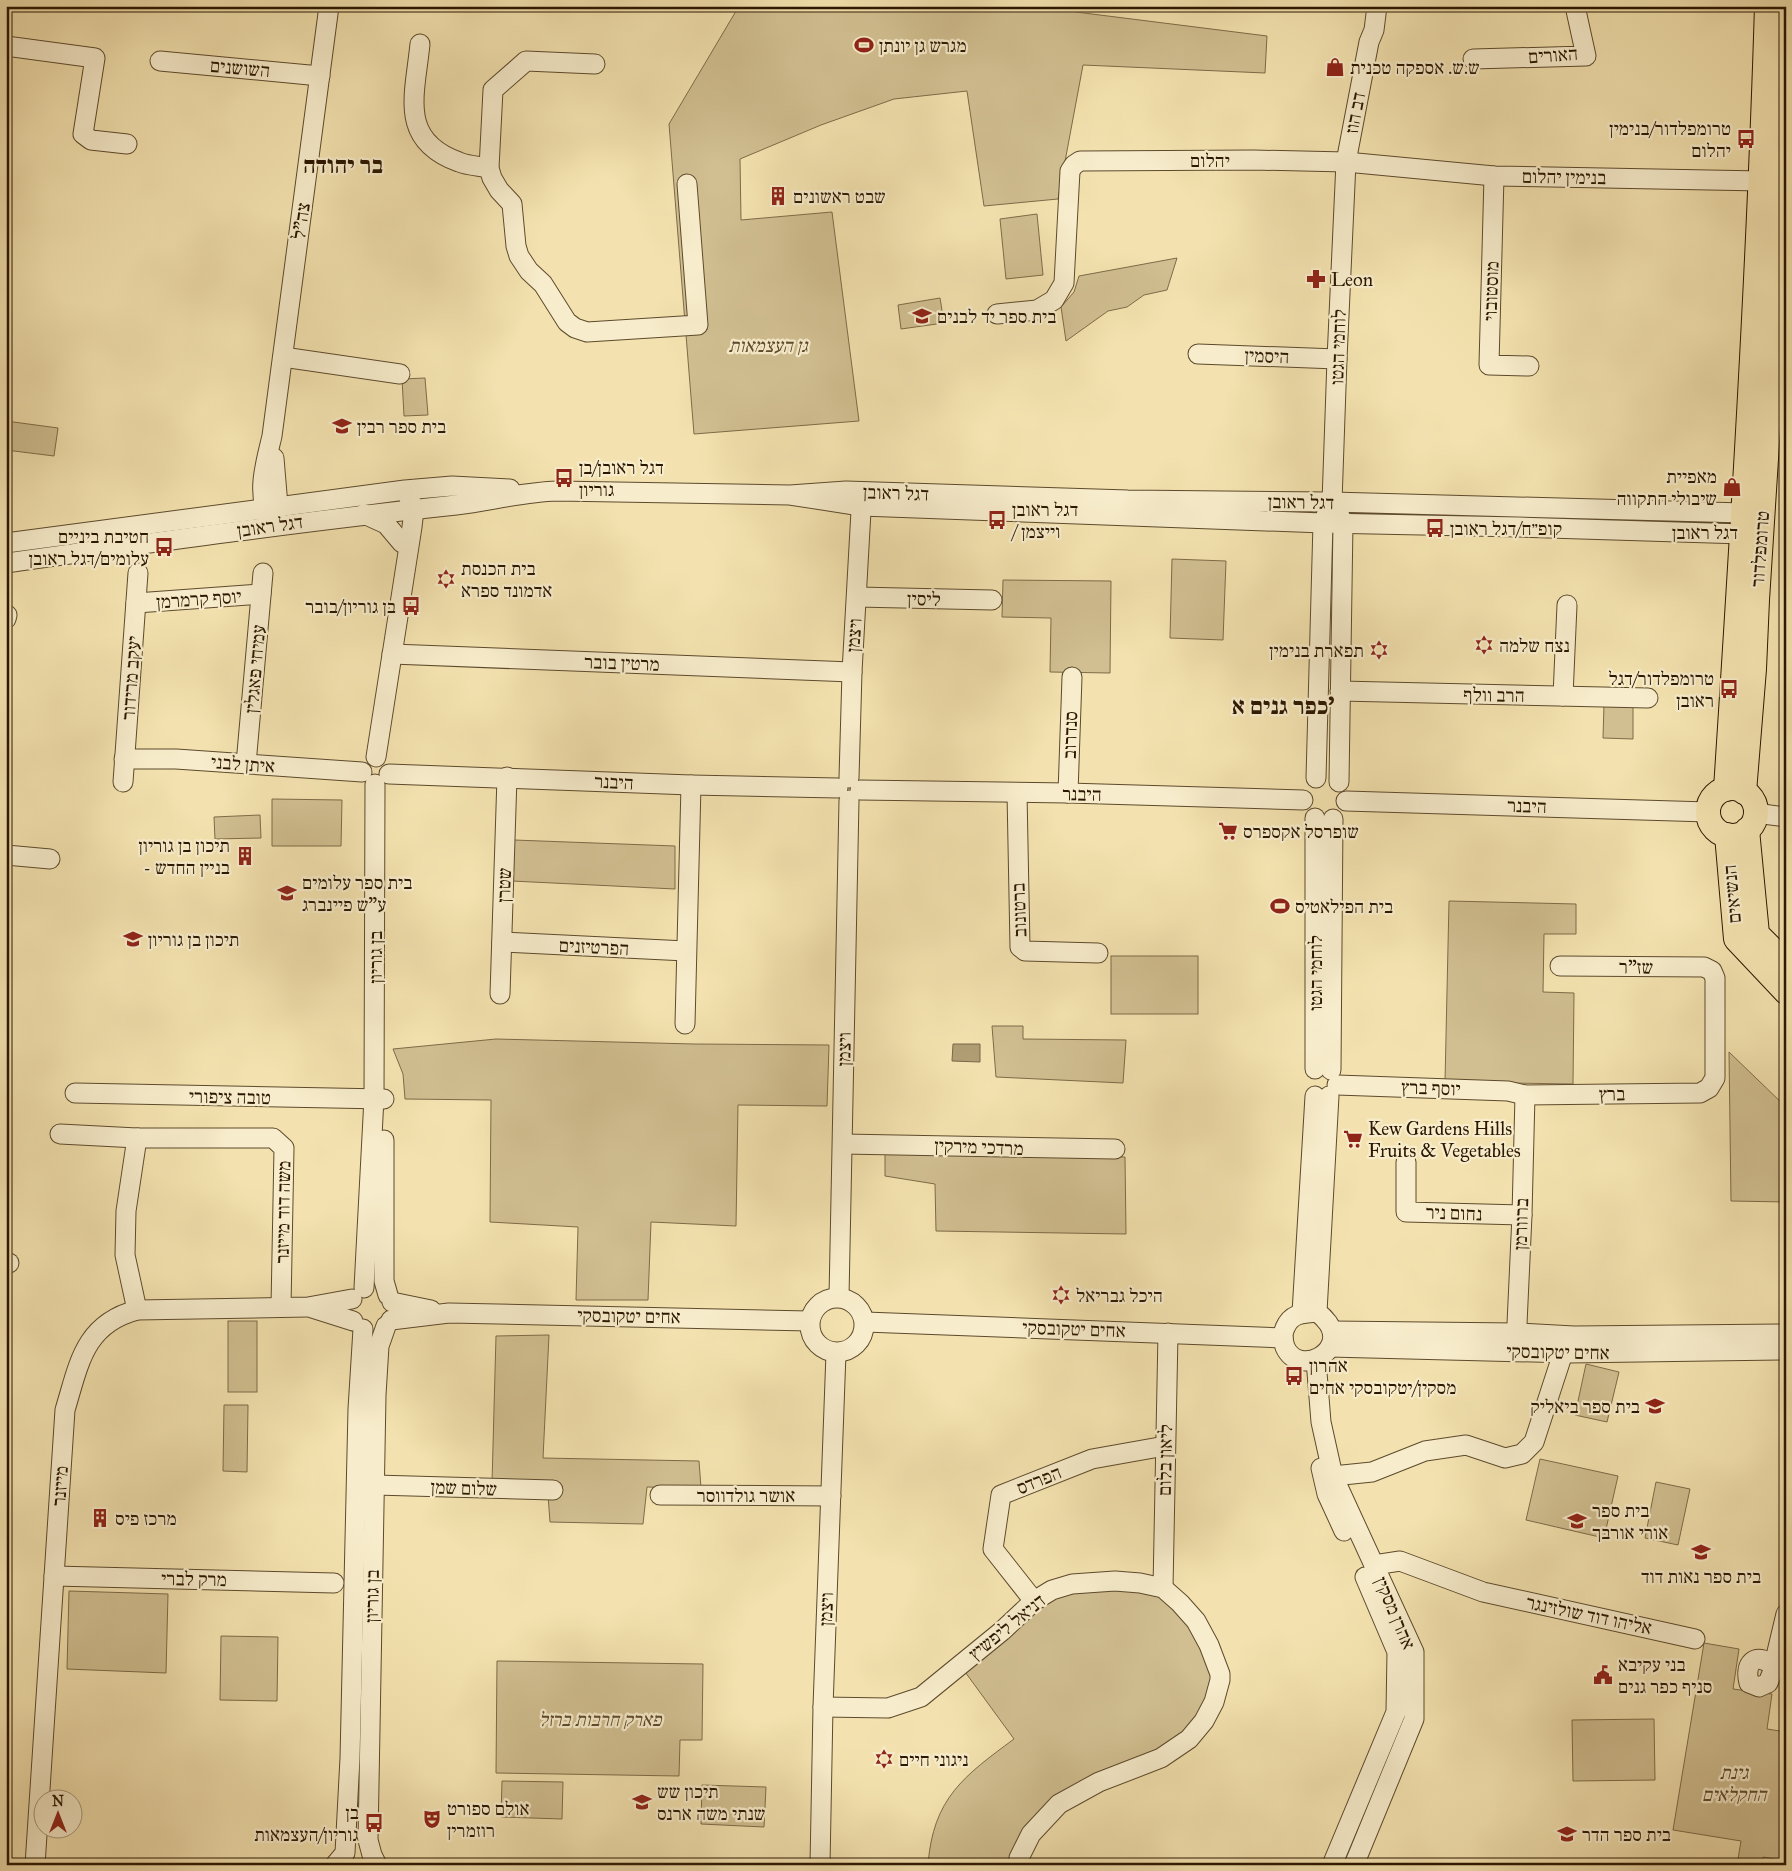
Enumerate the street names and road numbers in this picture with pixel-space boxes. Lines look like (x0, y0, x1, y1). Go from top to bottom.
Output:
street label: האורים (1527, 42, 1579, 68)
street label: השושנים (209, 54, 271, 82)
street label: דב הוז (1340, 90, 1370, 136)
street label: יהלום (1190, 149, 1230, 172)
street label: בנימין יהלום (1522, 165, 1606, 189)
street label: צה"ל (287, 201, 315, 241)
street label: מוסטובוי (1478, 261, 1504, 321)
street label: לוחמי הגטו (1325, 309, 1351, 385)
street label: היסמין (1244, 344, 1290, 368)
street label: דגל ראובן (863, 480, 929, 506)
street label: דגל ראובן (1268, 490, 1334, 514)
street label: דגל ראובן (236, 510, 304, 542)
street label: טרומפלדור (1746, 510, 1774, 588)
street label: דגל ראובן (1672, 521, 1738, 544)
street label: יוסף קרמרמן (156, 585, 242, 613)
street label: ליסין (907, 587, 941, 611)
street label: ויצמן (841, 617, 867, 653)
street label: עמיחי פאגלין (240, 624, 270, 714)
street label: יעקב מרידור (117, 635, 145, 721)
street label: מרטין בובר (584, 650, 660, 676)
street label: הרב וולף (1463, 683, 1525, 707)
street label: סנדרוב (1058, 711, 1082, 759)
street label: איתן לבני (210, 750, 276, 778)
street label: היבנר (594, 769, 634, 795)
street label: היבנר (1062, 782, 1102, 806)
street label: היבנר (1507, 794, 1547, 818)
street label: הנשיאים (1718, 864, 1746, 924)
street label: שטרן (492, 867, 516, 903)
street label: ברטונוב (1007, 882, 1031, 938)
street label: בן גוריון (364, 930, 387, 984)
street label: הפרטיזנים (558, 934, 630, 960)
street label: לוחמי הגטו (1304, 935, 1327, 1011)
street label: שז"ר (1619, 955, 1653, 979)
street label: ויצמן (832, 1032, 856, 1066)
street label: יוסף ברץ (1401, 1075, 1461, 1101)
street label: ברץ (1599, 1082, 1625, 1106)
street label: טובה ציפורי (189, 1085, 271, 1109)
street label: מרדכי מירקין (934, 1134, 1024, 1160)
street label: משה דוד מייזנר (271, 1160, 295, 1264)
street label: ברוורמן (1509, 1197, 1533, 1251)
street label: נחום ניר (1425, 1201, 1483, 1225)
street label: אחים יטקובסקי (577, 1304, 681, 1328)
street label: אחים יטקובסקי (1022, 1316, 1126, 1342)
street label: אחים יטקובסקי (1506, 1340, 1610, 1364)
street label: ליאון בלום (1153, 1424, 1177, 1496)
street label: הפרדס (1013, 1461, 1065, 1499)
street label: מייזנר (47, 1465, 73, 1507)
street label: שלום שמן (430, 1475, 498, 1501)
street label: אושר גולדווסר (697, 1484, 795, 1507)
street label: מרק לברי (161, 1567, 227, 1591)
street label: בן גוריון (360, 1569, 384, 1623)
street label: אהרן מסקין (1369, 1573, 1421, 1653)
street label: דניאל ליפשיץ (964, 1589, 1050, 1665)
street label: אליהו דוד שולזינגר (1524, 1590, 1654, 1640)
street label: ויצמן (814, 1592, 838, 1626)

